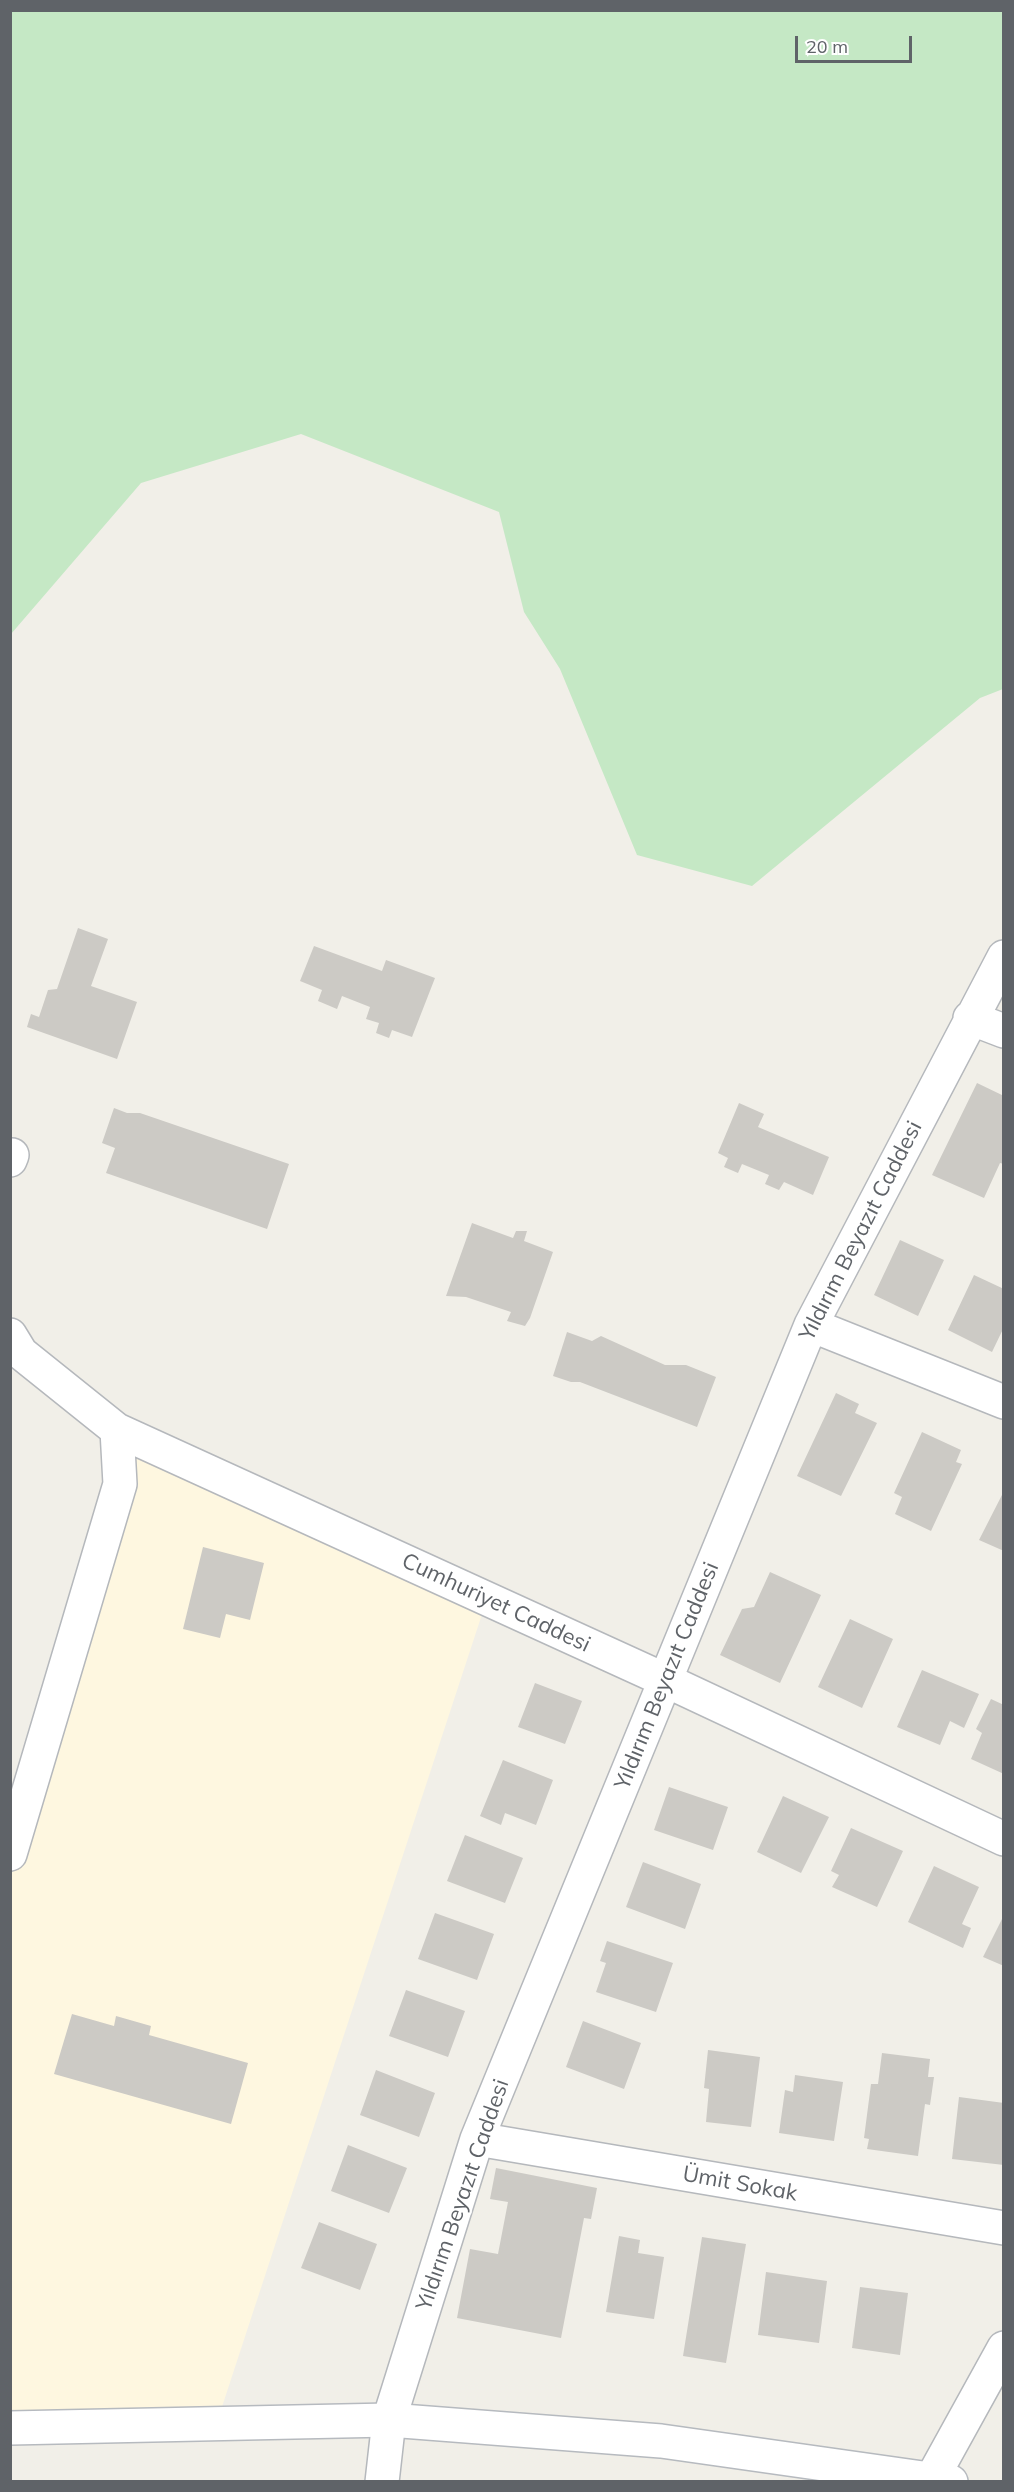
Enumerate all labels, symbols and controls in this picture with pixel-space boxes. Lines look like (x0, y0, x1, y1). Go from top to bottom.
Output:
scale bar (798, 24, 915, 62)
text: 20 m (806, 35, 848, 58)
street label: Yıldırım Beyazıt Caddesi (794, 1117, 928, 1345)
street label: Cumhuriyet Caddesi (398, 1548, 594, 1658)
street label: Yıldırım Beyazıt Caddesi (609, 1558, 725, 1794)
street label: Yıldırım Beyazıt Caddesi (411, 2076, 515, 2314)
street label: Ümit Sokak (681, 2161, 799, 2207)

